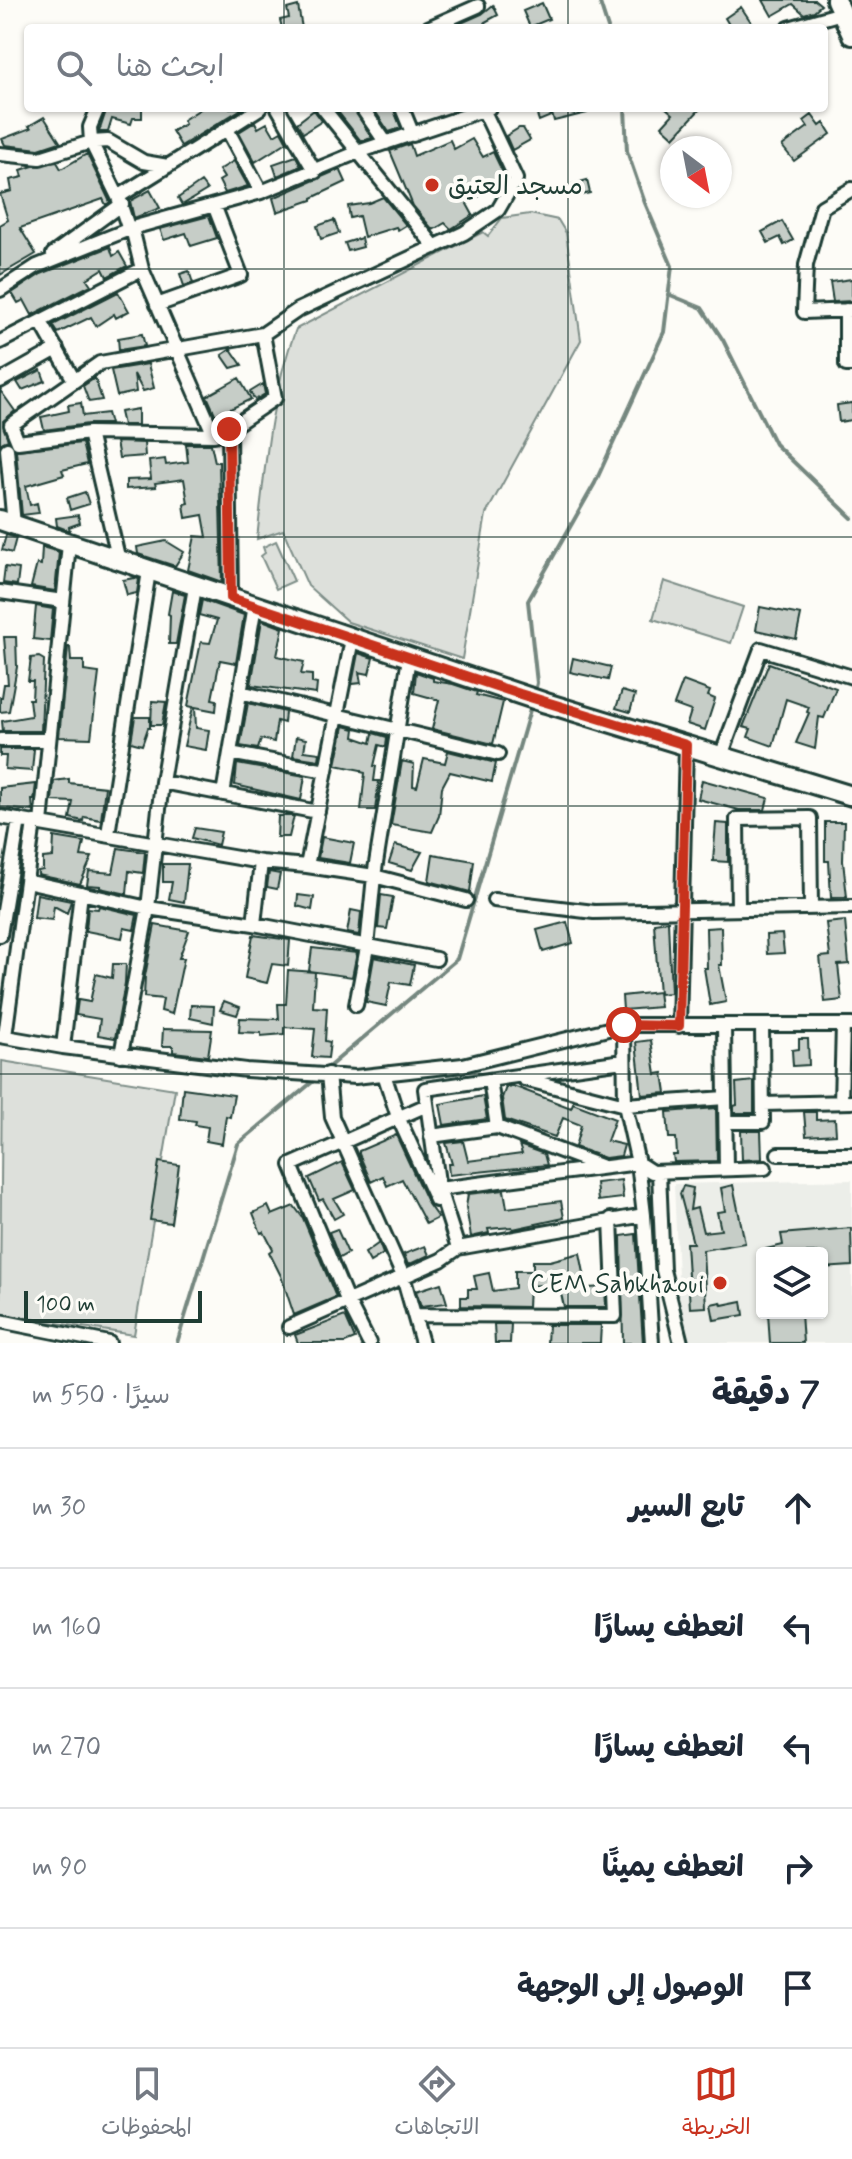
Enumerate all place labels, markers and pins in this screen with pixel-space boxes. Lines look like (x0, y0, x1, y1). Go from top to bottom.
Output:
place label: مسجد العتيق (448, 170, 583, 204)
marker: مسجد العتيق (423, 176, 441, 194)
place label: CEM Sabkhaoui (530, 1268, 704, 1302)
marker: CEM Sabkhaoui (711, 1274, 729, 1292)

